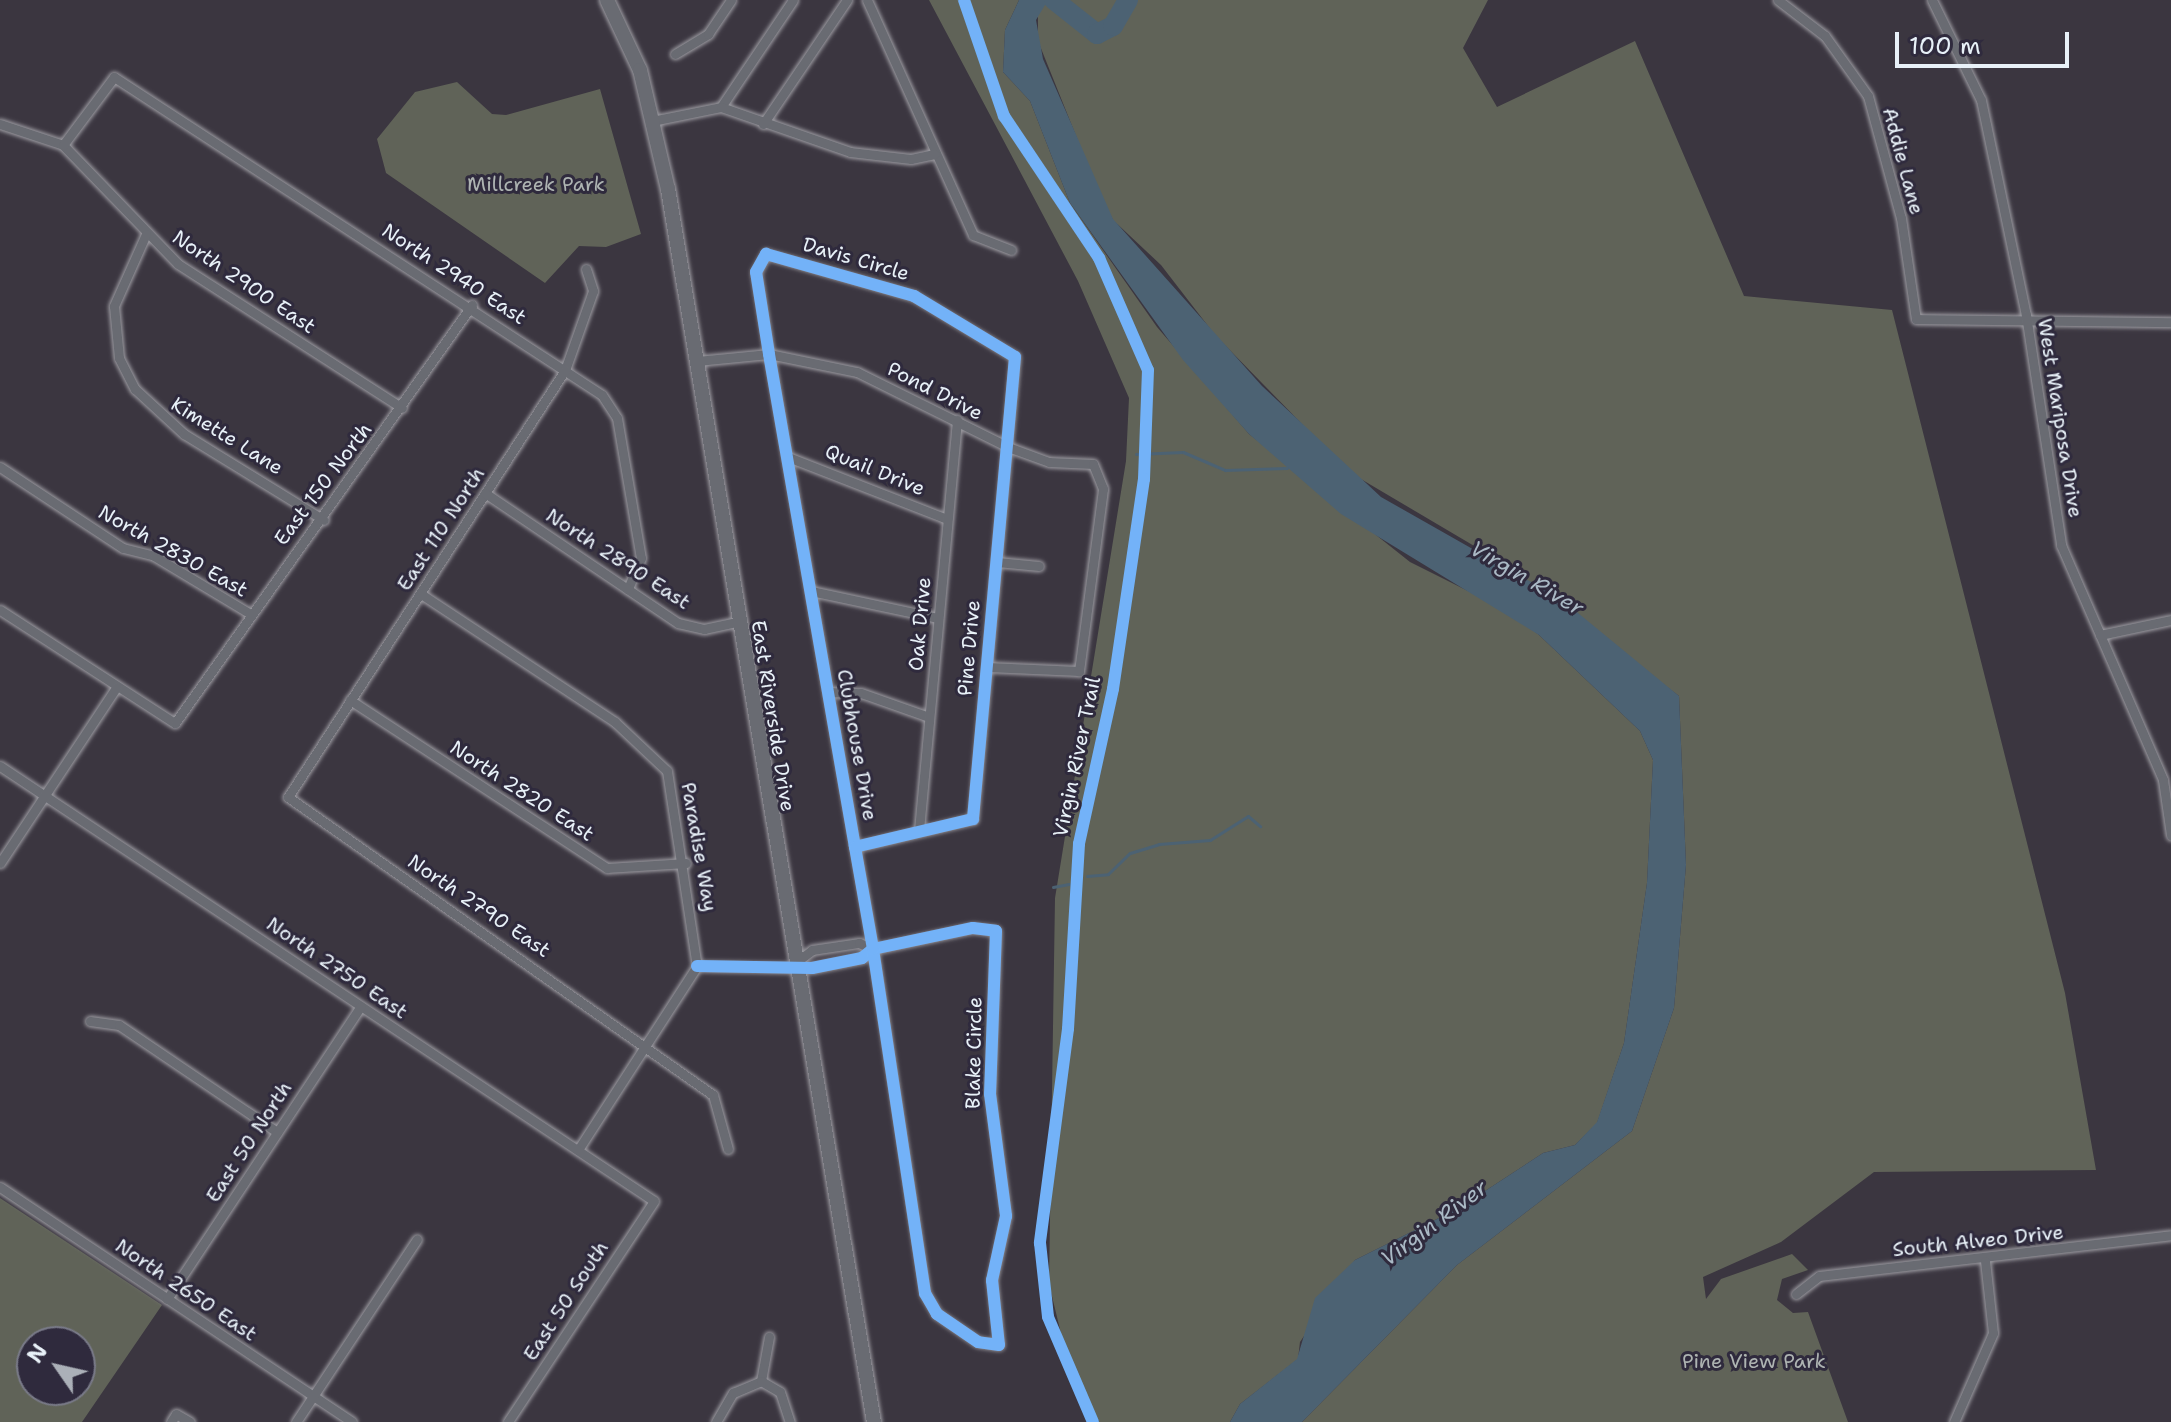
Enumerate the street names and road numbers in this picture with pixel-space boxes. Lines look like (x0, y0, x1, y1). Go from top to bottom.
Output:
street label: Addie Lane (1877, 105, 1929, 217)
street label: North 2940 East (377, 218, 531, 330)
street label: North 2900 East (168, 225, 320, 339)
street label: Davis Circle (800, 232, 912, 286)
street label: West Mariposa Drive (2032, 317, 2088, 519)
street label: Pond Drive (883, 357, 987, 425)
street label: Kimette Lane (167, 392, 287, 480)
street label: East 150 North (269, 418, 377, 550)
street label: Quail Drive (822, 439, 928, 501)
street label: East 110 North (392, 463, 490, 595)
street label: North 2830 East (94, 500, 252, 602)
street label: North 2890 East (541, 503, 695, 615)
street label: Oak Drive (904, 576, 936, 672)
street label: Pine Drive (953, 599, 985, 697)
street label: East Riverside Drive (746, 619, 800, 813)
street label: Clubhouse Drive (832, 667, 882, 823)
street label: Virgin River Trail (1048, 675, 1106, 839)
street label: North 2820 East (446, 736, 598, 846)
street label: Paradise Way (676, 781, 722, 913)
street label: North 2790 East (403, 849, 555, 963)
street label: North 2750 East (262, 912, 412, 1024)
street label: Blake Circle (961, 997, 987, 1109)
street label: East 50 North (201, 1077, 297, 1207)
street label: South Alveo Drive (1891, 1220, 2065, 1262)
street label: North 2650 East (111, 1234, 261, 1346)
street label: East 50 South (518, 1237, 614, 1365)

